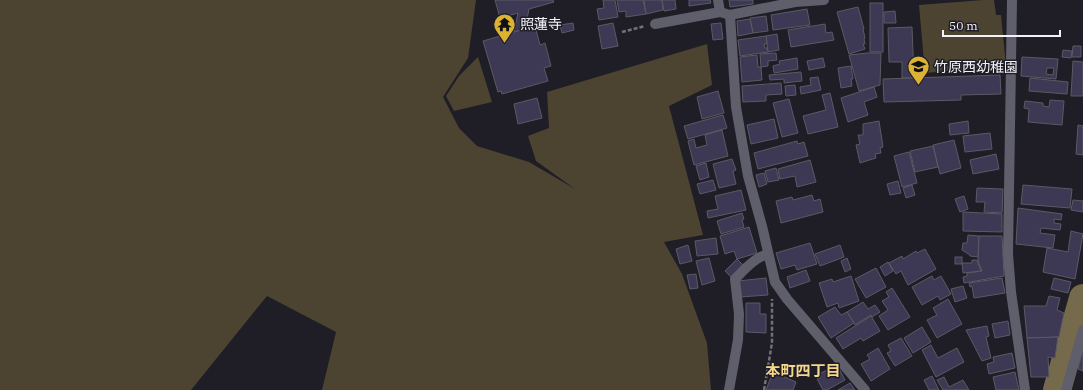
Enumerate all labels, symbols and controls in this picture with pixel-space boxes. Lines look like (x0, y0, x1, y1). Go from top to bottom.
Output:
temple icon: 照蓮寺 (492, 11, 518, 44)
scale bar (943, 12, 1060, 38)
place label: 照蓮寺 (520, 15, 562, 33)
text: 50 m (949, 18, 978, 33)
school or university icon: 竹原西幼稚園 (906, 54, 932, 87)
place label: 竹原西幼稚園 (934, 58, 1018, 76)
district label: 本町四丁目 (765, 361, 841, 380)

